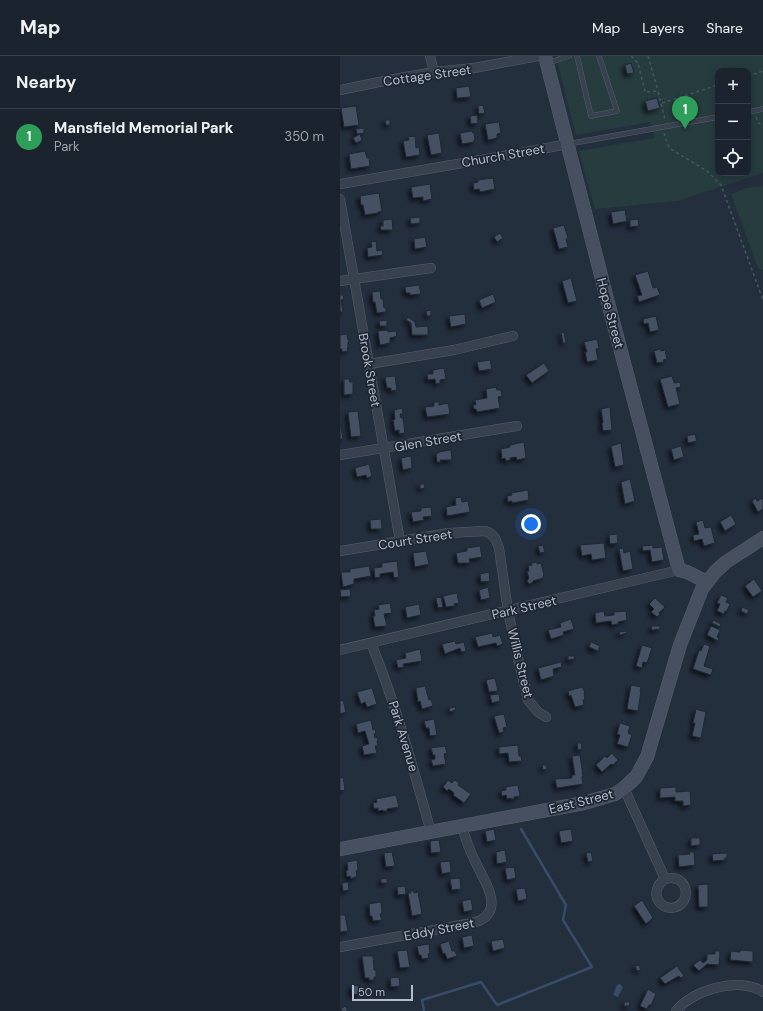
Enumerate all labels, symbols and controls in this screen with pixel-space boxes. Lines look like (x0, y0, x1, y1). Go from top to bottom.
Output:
text: Map (20, 15, 60, 40)
text: Map (592, 19, 620, 37)
text: Layers (642, 19, 684, 37)
text: Share (706, 19, 743, 37)
street label: Cottage Street (382, 61, 472, 90)
map controls (715, 68, 751, 176)
button: + (715, 68, 751, 104)
text: Nearby (16, 71, 76, 93)
pin: 1 (672, 96, 698, 129)
button: − (715, 104, 751, 140)
text: Mansfield Memorial Park (54, 118, 233, 138)
text: 1 (27, 128, 31, 145)
text: 350 m (284, 128, 324, 145)
text: Park (54, 138, 80, 155)
street label: Church Street (460, 140, 546, 171)
button: locate (715, 140, 751, 176)
street label: Hope Street (593, 276, 628, 350)
street label: Brook Street (355, 332, 384, 408)
street label: Glen Street (393, 427, 463, 456)
your location (521, 514, 541, 534)
street label: Court Street (377, 525, 453, 554)
street label: Park Street (490, 592, 558, 623)
street label: Willis Street (504, 626, 537, 700)
street label: Park Avenue (385, 699, 422, 774)
street label: East Street (547, 785, 615, 818)
street label: Eddy Street (403, 914, 476, 945)
scale bar (352, 983, 413, 1002)
text: 50 m (358, 985, 385, 999)

